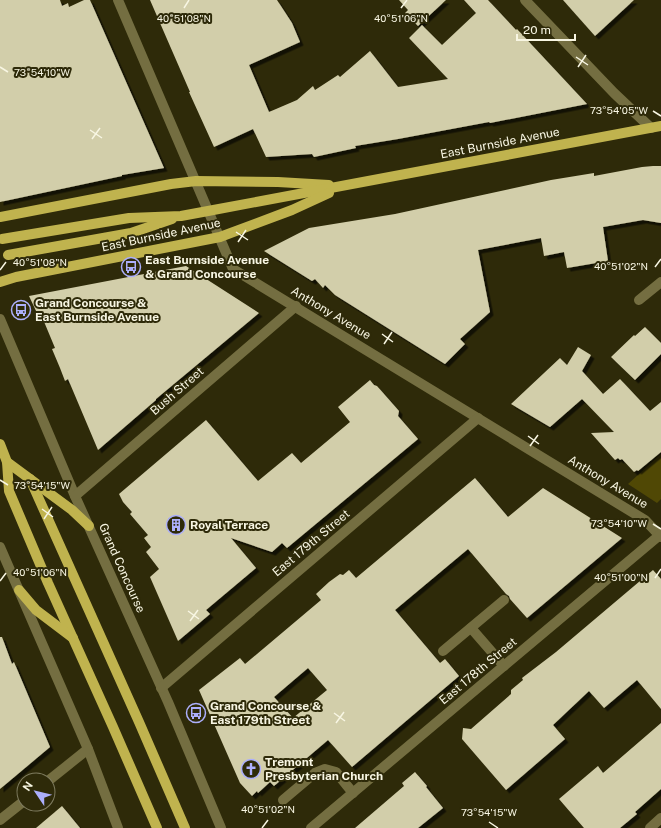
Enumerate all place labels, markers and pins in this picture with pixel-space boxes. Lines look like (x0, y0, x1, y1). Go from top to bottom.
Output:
place label: East Burnside Avenue & Grand Concourse (145, 253, 269, 281)
bus stop icon: East Burnside Avenue & Grand Concourse (120, 256, 142, 278)
place label: Grand Concourse & East Burnside Avenue (35, 296, 159, 324)
bus stop icon: Grand Concourse & East Burnside Avenue (10, 299, 32, 321)
building icon: Royal Terrace (165, 514, 187, 536)
place label: Royal Terrace (190, 518, 268, 532)
place label: Grand Concourse & East 179th Street (210, 699, 321, 727)
bus stop icon: Grand Concourse & East 179th Street (185, 702, 207, 724)
place label: Tremont Presbyterian Church (265, 755, 383, 783)
church icon: Tremont Presbyterian Church (240, 758, 262, 780)

